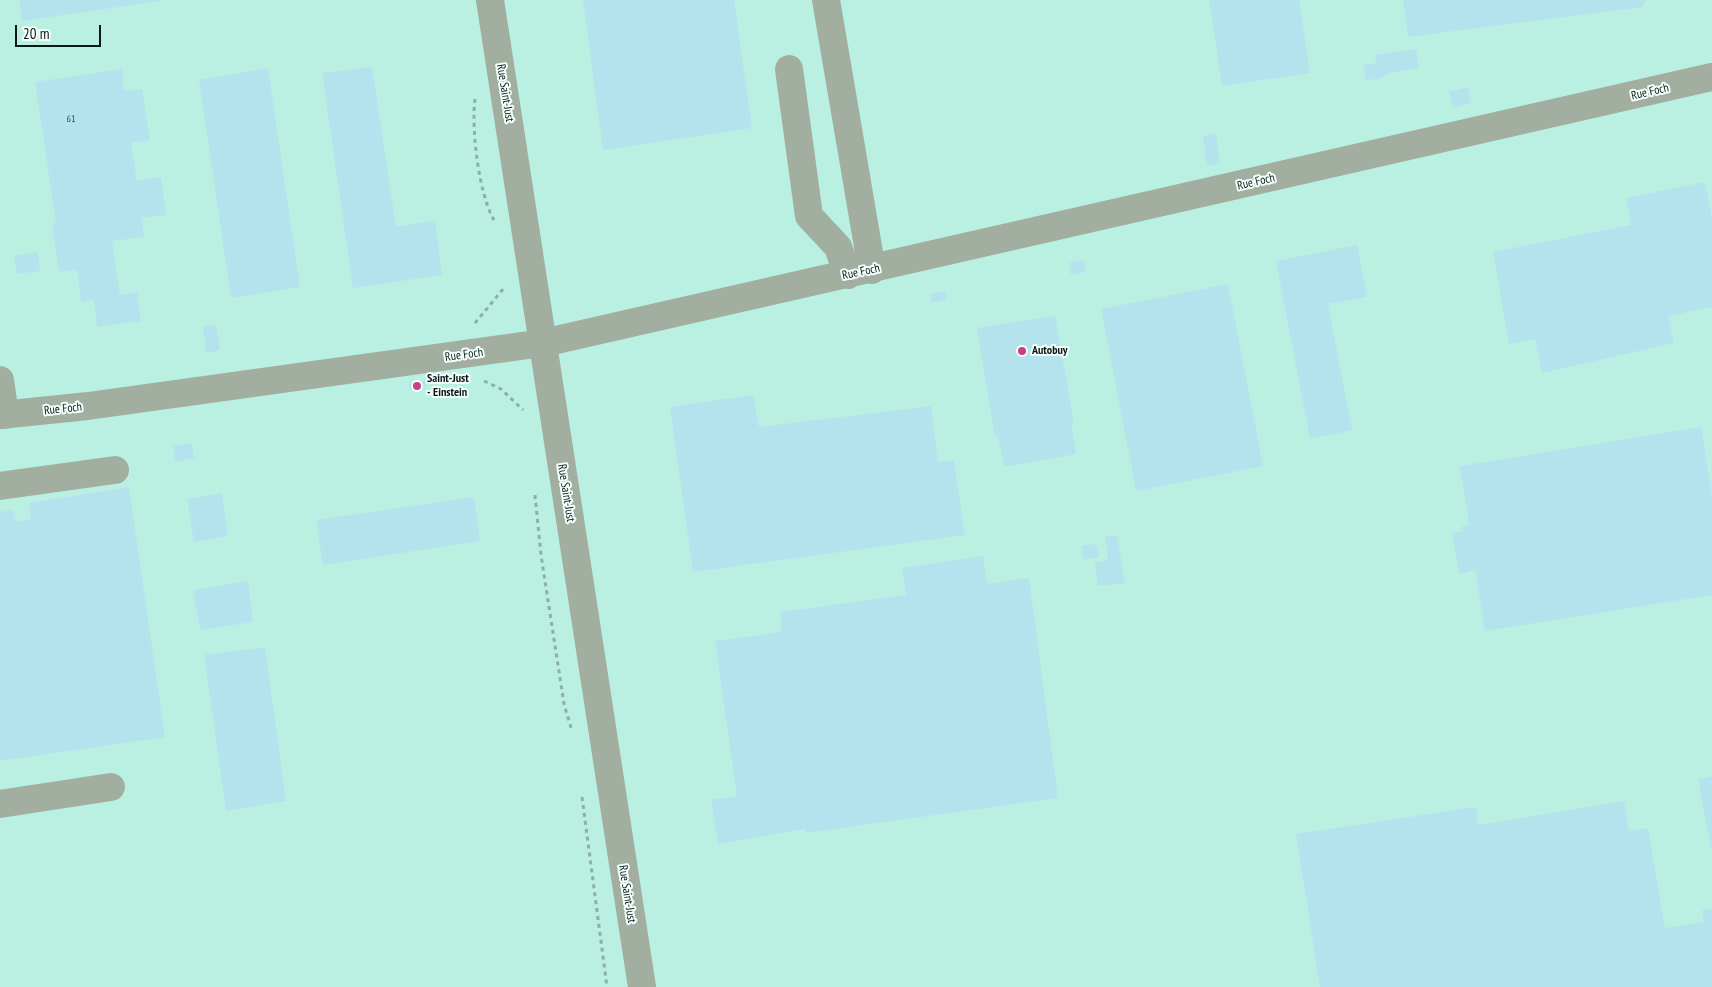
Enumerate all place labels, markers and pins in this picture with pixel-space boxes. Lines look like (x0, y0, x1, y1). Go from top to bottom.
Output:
place label: Autobuy (1032, 344, 1068, 358)
marker: Autobuy (1016, 345, 1028, 357)
place label: Saint-Just - Einstein (427, 372, 469, 400)
marker: Saint-Just - Einstein (411, 380, 423, 392)

